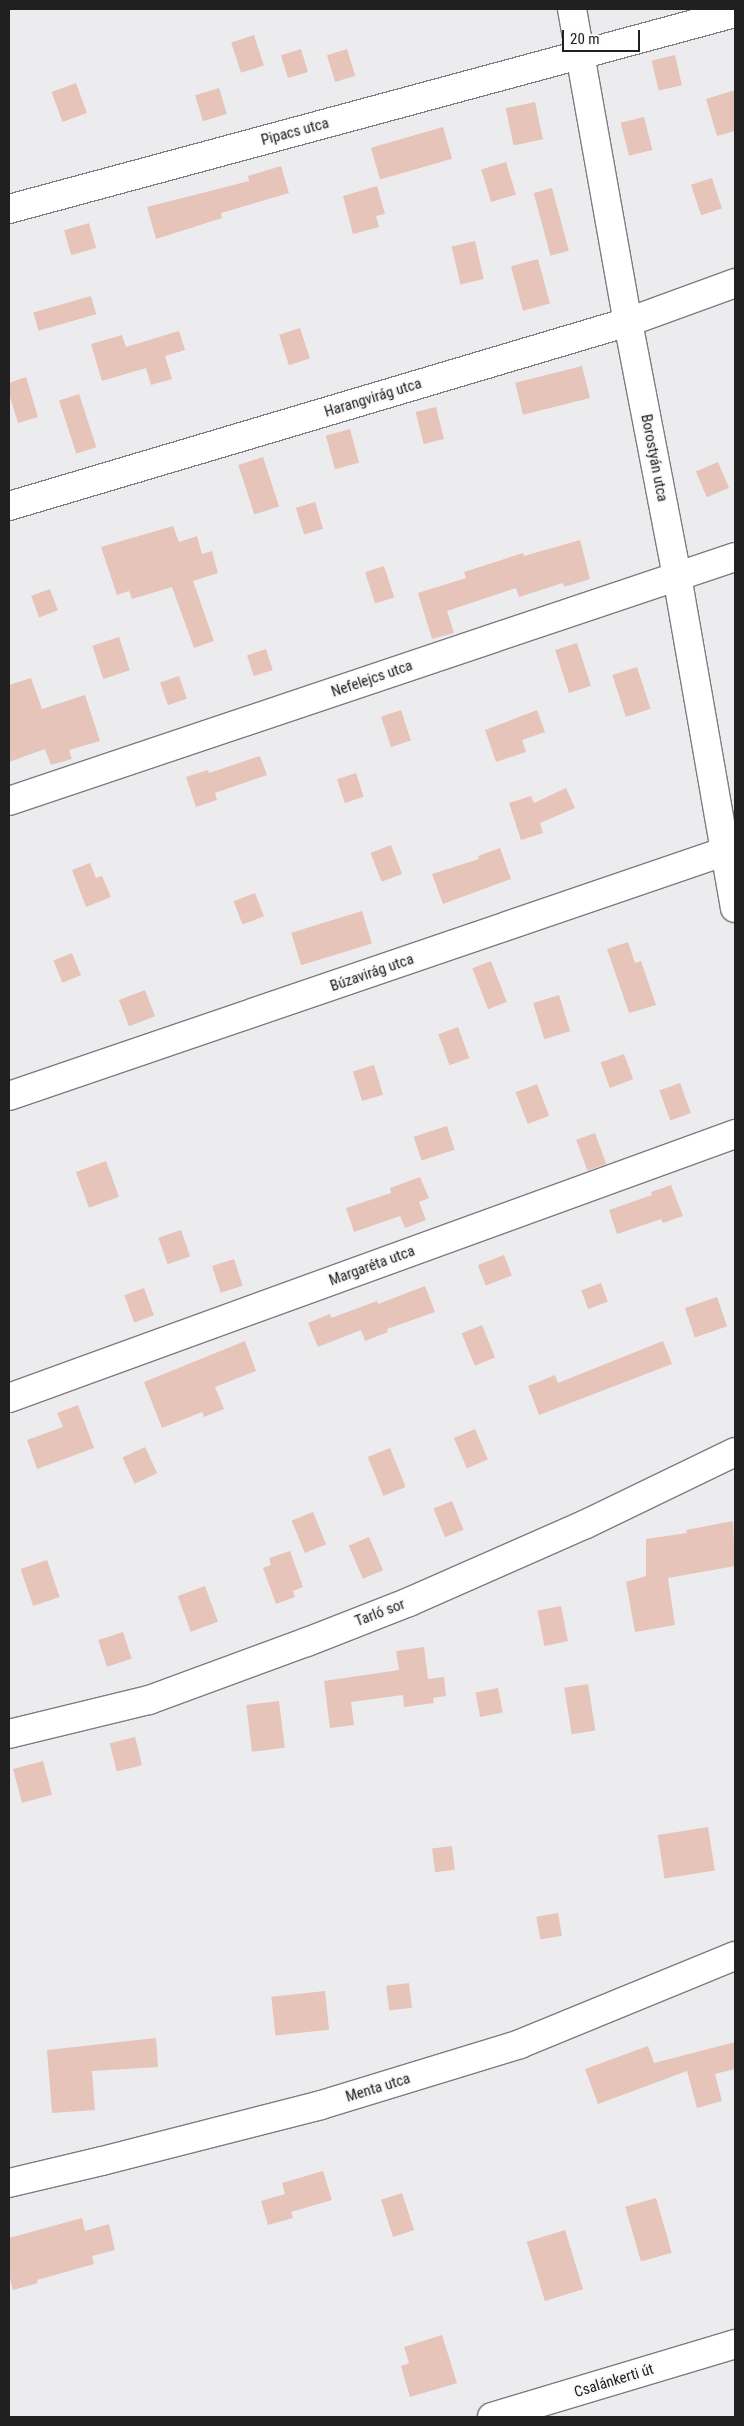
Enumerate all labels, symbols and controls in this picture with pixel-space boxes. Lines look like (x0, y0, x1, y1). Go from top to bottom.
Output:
scale bar (564, 20, 642, 52)
text: 20 m (570, 30, 600, 48)
street label: Pipacs utca (259, 114, 331, 150)
street label: Harangvirág utca (322, 375, 424, 421)
street label: Borostyán utca (637, 413, 671, 503)
street label: Nefelejcs utca (329, 657, 415, 701)
street label: Búzavirág utca (328, 950, 416, 996)
street label: Margaréta utca (327, 1242, 417, 1290)
street label: Tarló sor (352, 1595, 408, 1631)
street label: Menta utca (344, 2070, 412, 2106)
street label: Csalánkerti út (572, 2360, 656, 2402)

